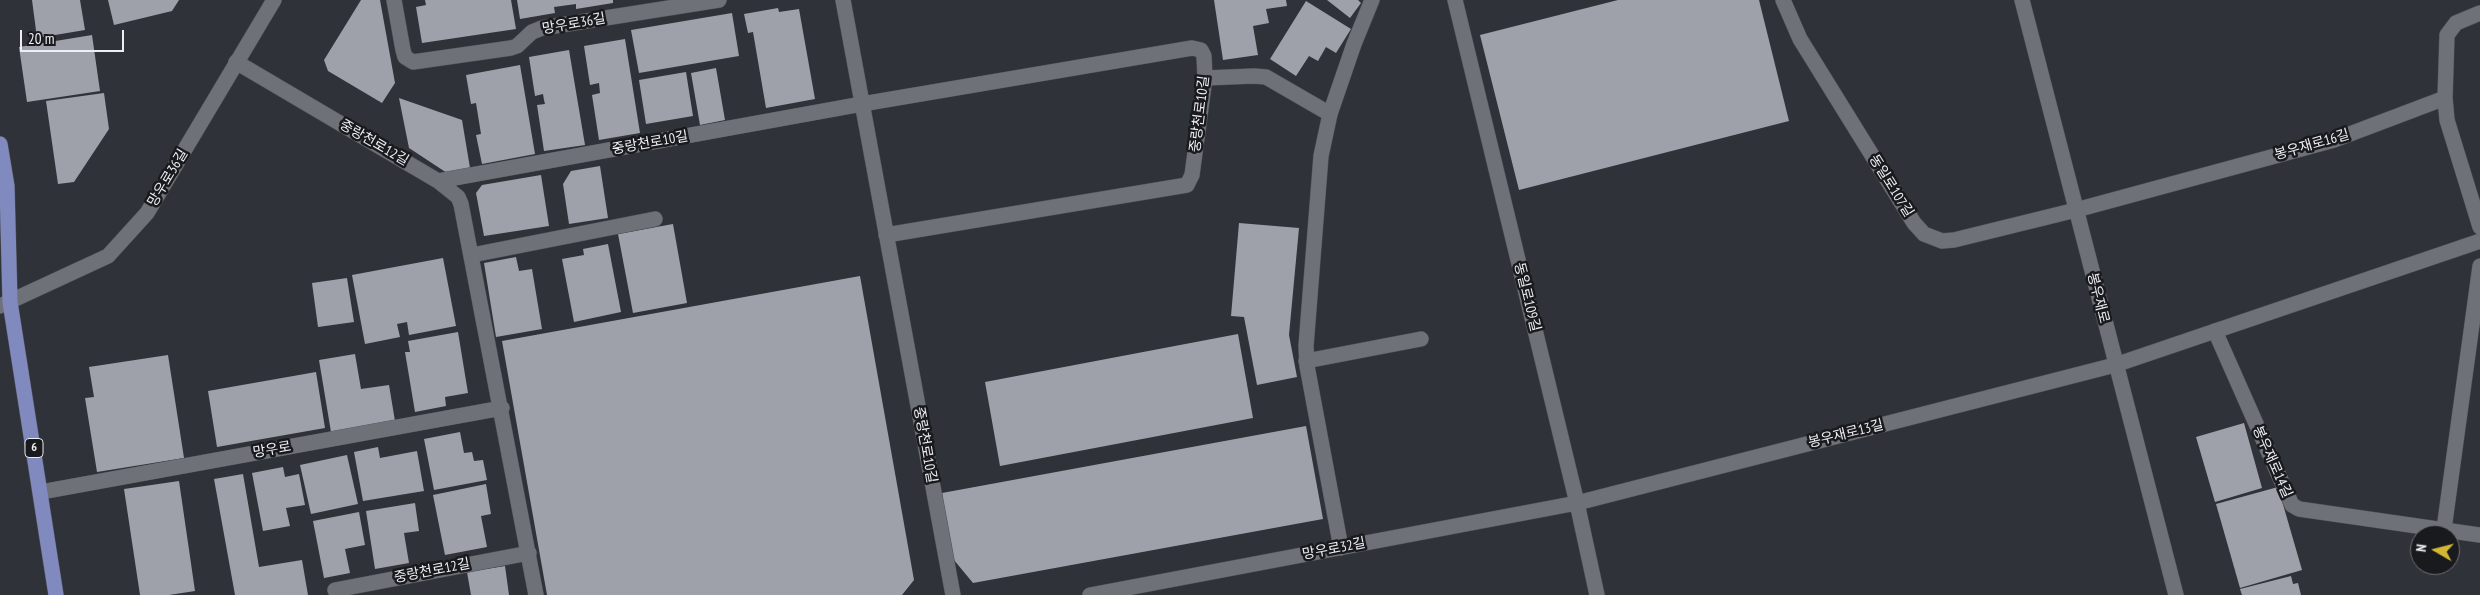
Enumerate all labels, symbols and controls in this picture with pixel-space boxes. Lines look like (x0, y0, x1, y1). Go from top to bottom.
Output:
street label: 망우로36길 (541, 10, 607, 38)
scale bar (22, 20, 126, 52)
text: 20 m (28, 29, 54, 48)
street label: 중랑천로10길 (1187, 75, 1213, 153)
street label: 중랑천로12길 (336, 116, 412, 170)
street label: 봉우재로16길 (2273, 126, 2351, 164)
street label: 중랑천로10길 (611, 128, 689, 158)
street label: 망우로36길 (144, 146, 192, 210)
street label: 동일로107길 (1865, 152, 1917, 220)
street label: 동일로109길 (1510, 261, 1544, 333)
street label: 봉우재로 (2084, 271, 2112, 325)
street label: 중랑천로10길 (910, 406, 940, 484)
street label: 봉우재로13길 (1807, 417, 1885, 451)
street label: 봉우재로14길 (2249, 423, 2295, 501)
road number: 6 (25, 438, 43, 458)
street label: 망우로 (252, 438, 292, 462)
north arrow (2410, 525, 2460, 575)
street label: 망우로32길 (1301, 535, 1367, 563)
text: N (2412, 543, 2431, 553)
street label: 중랑천로12길 (393, 555, 471, 587)

